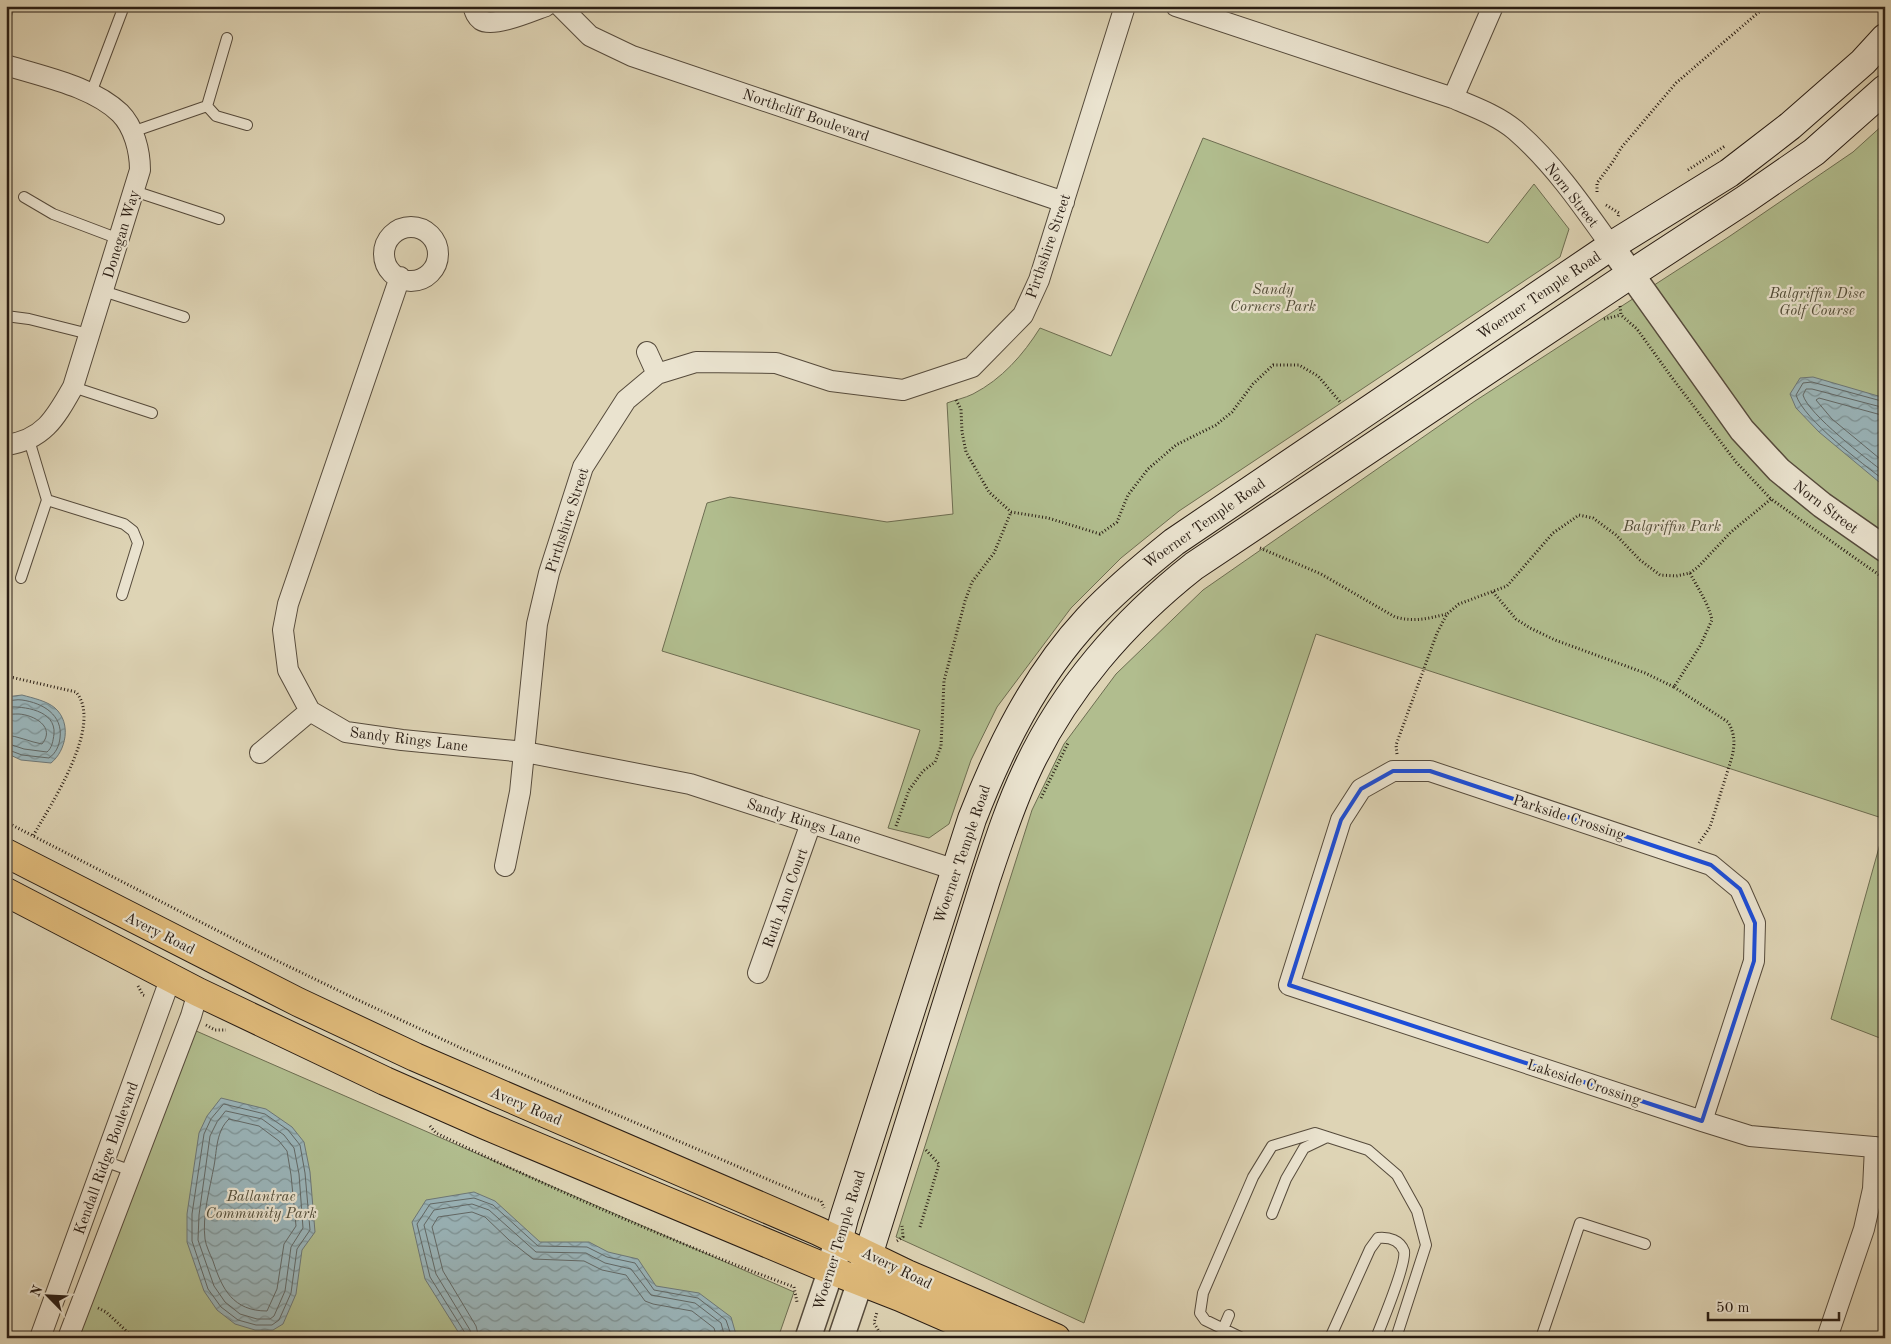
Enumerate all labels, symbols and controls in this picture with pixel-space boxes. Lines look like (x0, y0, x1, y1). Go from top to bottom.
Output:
street label: Northcliff Boulevard (740, 88, 871, 145)
street label: Norn Street (1541, 161, 1600, 231)
street label: Donegan Way (102, 188, 143, 281)
street label: Pirthshire Street (1024, 192, 1074, 301)
street label: Woerner Temple Road (1475, 249, 1604, 343)
park label: Sandy Corners Park (1230, 283, 1316, 315)
park label: Balgriffin Disc Golf Course (1768, 287, 1865, 319)
street label: Pirthshire Street (544, 466, 592, 575)
street label: Woerner Temple Road (1141, 476, 1269, 572)
street label: Norn Street (1790, 479, 1860, 537)
park label: Balgriffin Park (1622, 520, 1721, 535)
street label: Sandy Rings Lane (349, 726, 469, 755)
street label: Woerner Temple Road (933, 783, 994, 926)
street label: Parkside Crossing (1510, 793, 1627, 844)
street label: Sandy Rings Lane (745, 797, 863, 848)
street label: Ruth Ann Court (761, 847, 811, 950)
street label: Avery Road (122, 910, 197, 958)
street label: Lakeside Crossing (1525, 1058, 1642, 1109)
street label: Kendall Ridge Boulevard (73, 1080, 142, 1237)
street label: Avery Road (487, 1086, 564, 1129)
street label: Woerner Temple Road (812, 1169, 869, 1312)
park label: Ballantrae Community Park (205, 1190, 317, 1222)
street label: Avery Road (859, 1246, 934, 1293)
north arrow (22, 1272, 72, 1322)
text: N (28, 1283, 46, 1299)
scale bar (1708, 1289, 1840, 1321)
text: 50 m (1716, 1301, 1750, 1316)

